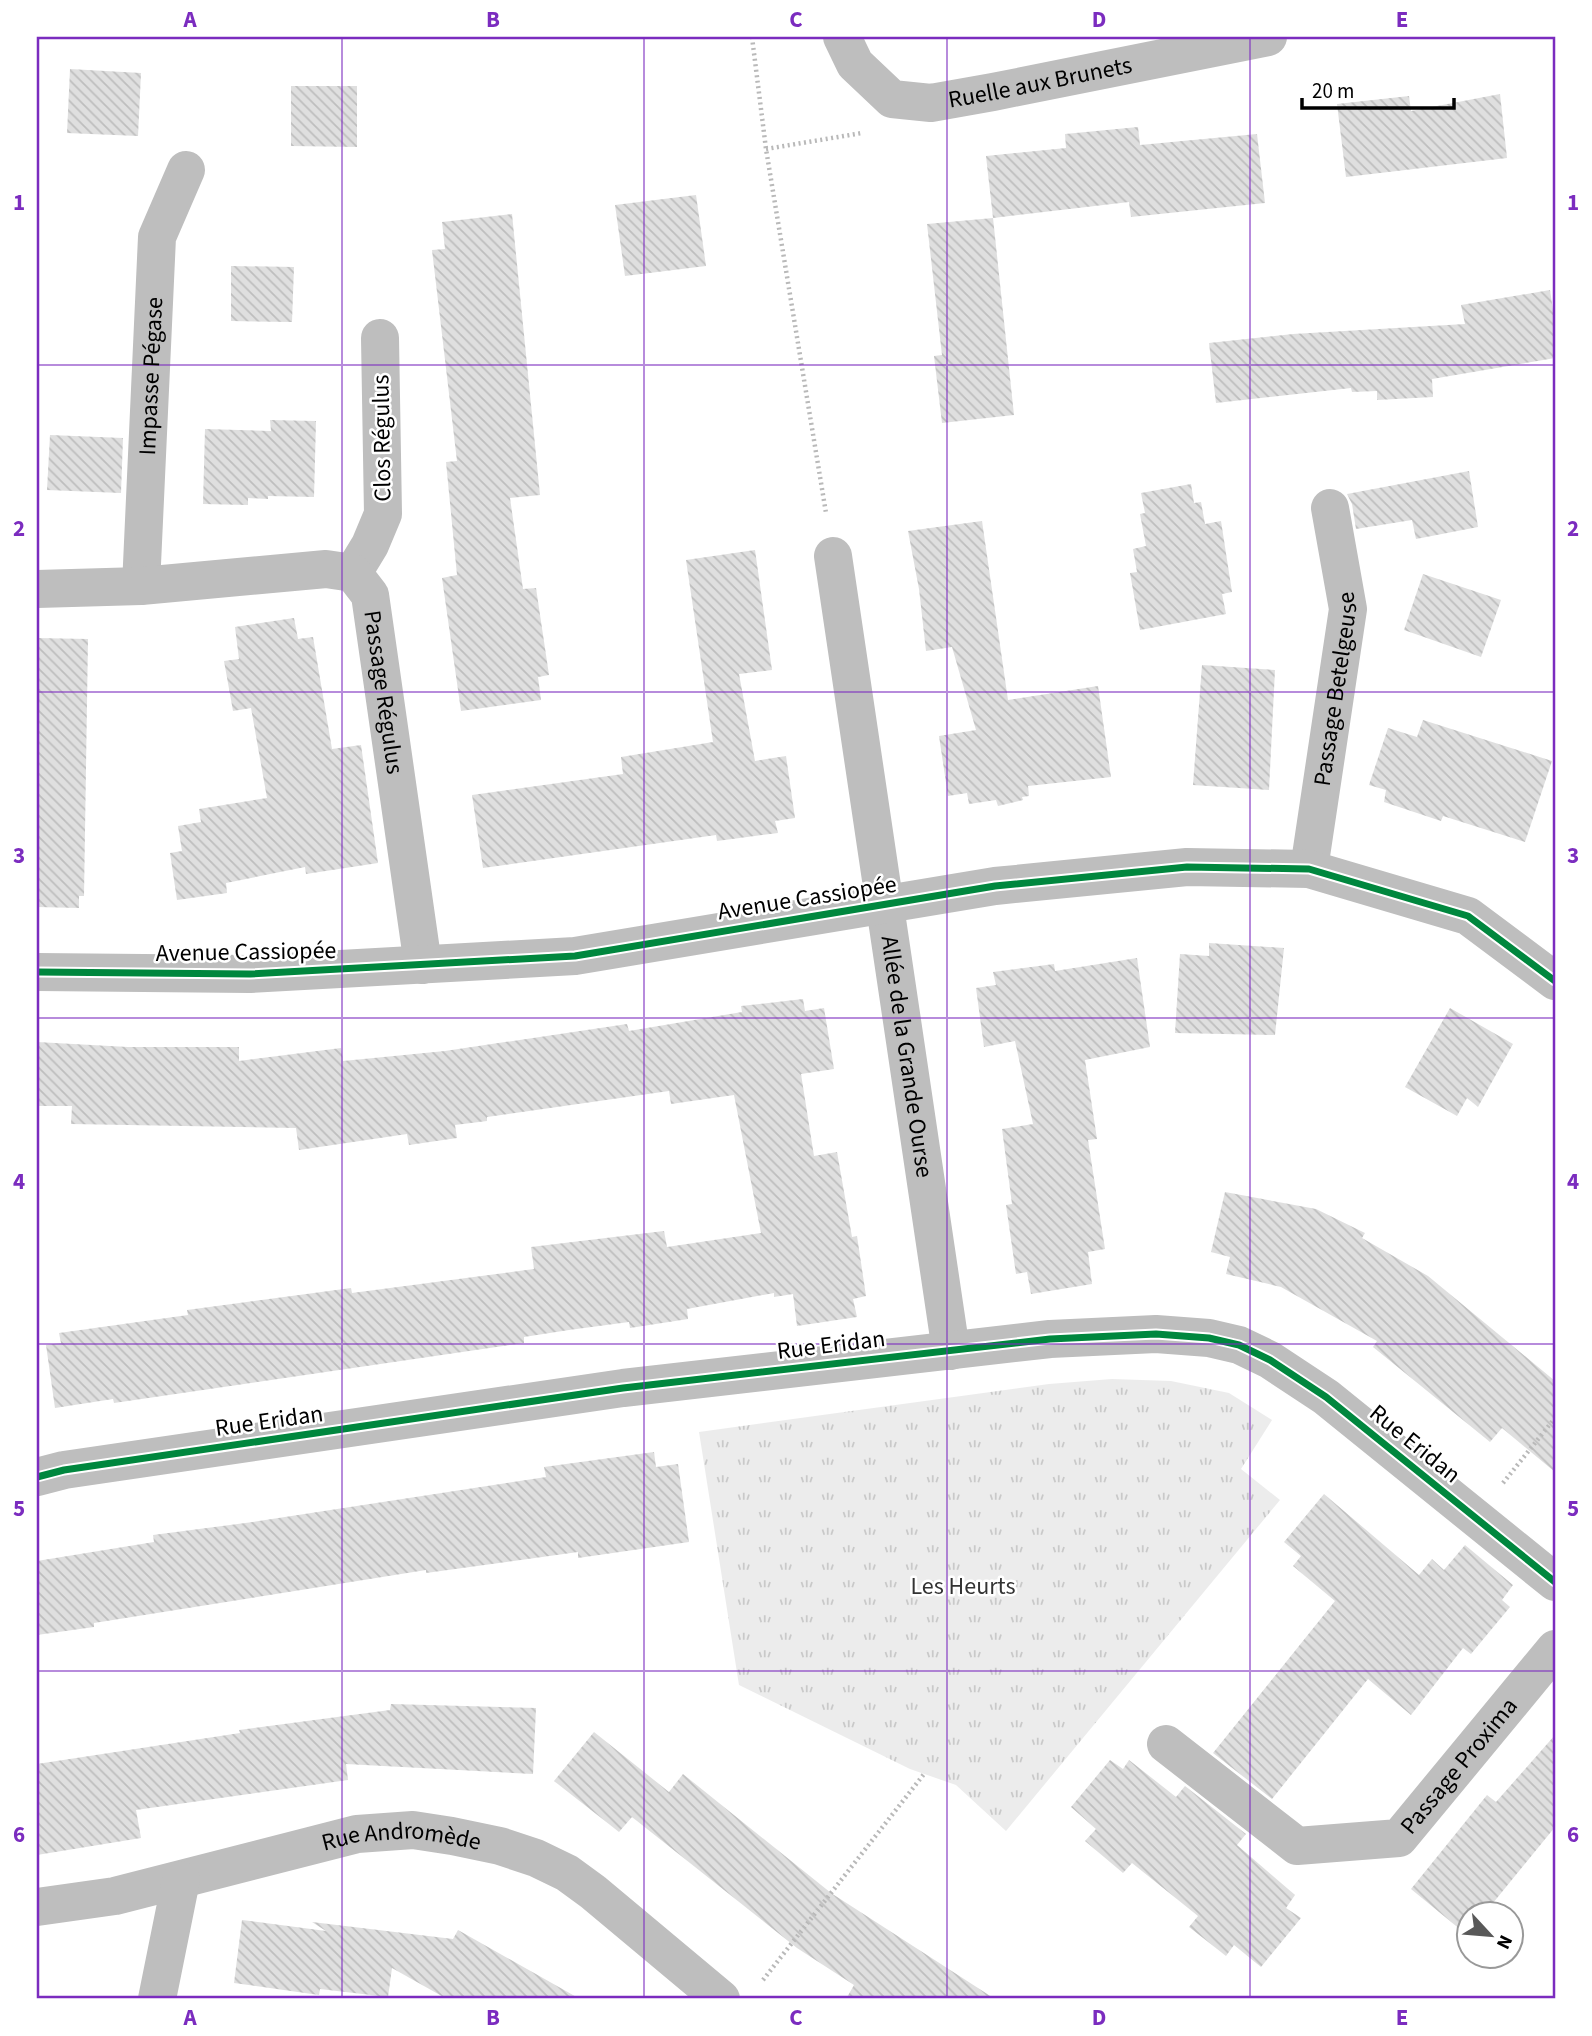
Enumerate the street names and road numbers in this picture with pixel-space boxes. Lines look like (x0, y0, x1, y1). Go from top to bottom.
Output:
street label: Ruelle aux Brunets (945, 47, 1135, 117)
street label: Impasse Pégase (130, 296, 172, 456)
street label: Clos Régulus (363, 374, 401, 502)
street label: Passage Betelgeuse (1304, 589, 1366, 788)
street label: Passage Régulus (355, 608, 413, 776)
street label: Avenue Cassiopée (715, 867, 899, 929)
street label: Avenue Cassiopée (155, 933, 337, 971)
street label: Allée de la Grande Ourse (872, 933, 943, 1180)
street label: Rue Eridan (775, 1321, 887, 1369)
street label: Rue Eridan (213, 1396, 325, 1446)
street label: Rue Eridan (1362, 1396, 1468, 1492)
street label: Passage Proxima (1392, 1690, 1526, 1842)
street label: Rue Andromède (318, 1813, 484, 1860)

